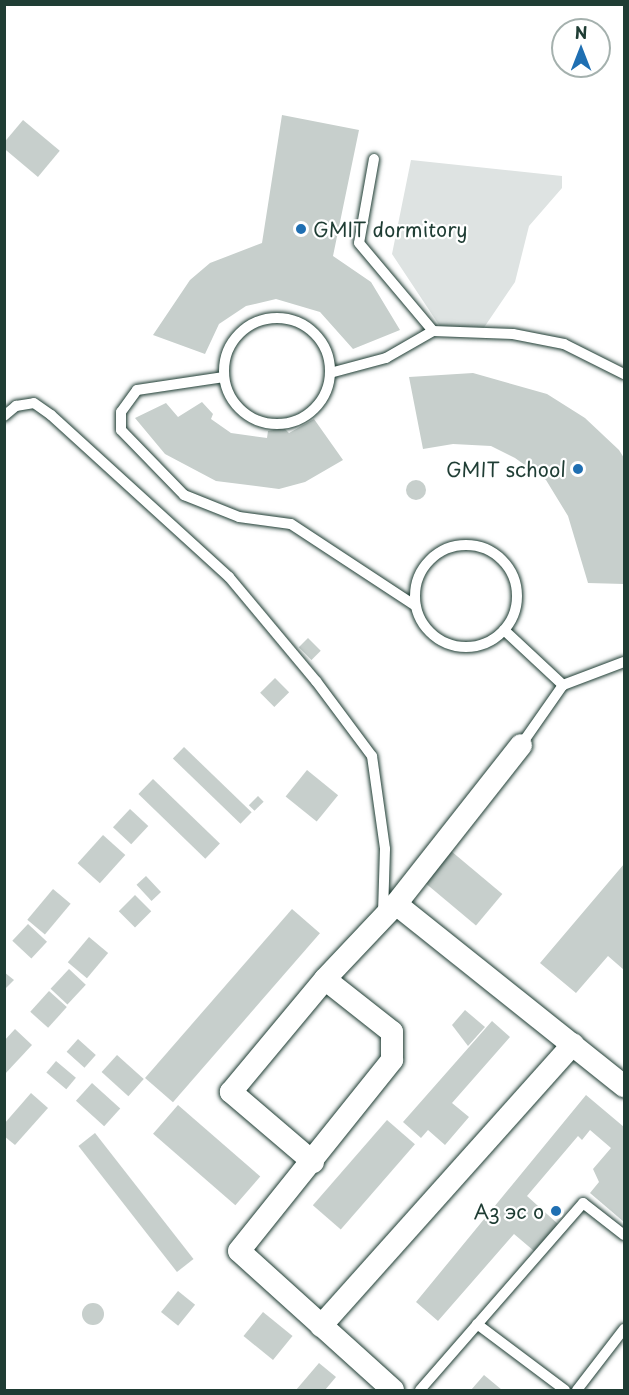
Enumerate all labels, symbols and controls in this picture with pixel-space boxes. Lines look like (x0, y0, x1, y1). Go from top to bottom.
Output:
north arrow (551, 18, 611, 78)
text: N (575, 20, 587, 44)
place label: GMIT dormitory (313, 217, 469, 241)
marker: GMIT dormitory (294, 222, 308, 236)
place label: GMIT school (446, 457, 566, 481)
marker: GMIT school (571, 462, 585, 476)
place label: Аз эс о (474, 1199, 544, 1223)
marker: Аз эс о (549, 1204, 563, 1218)

